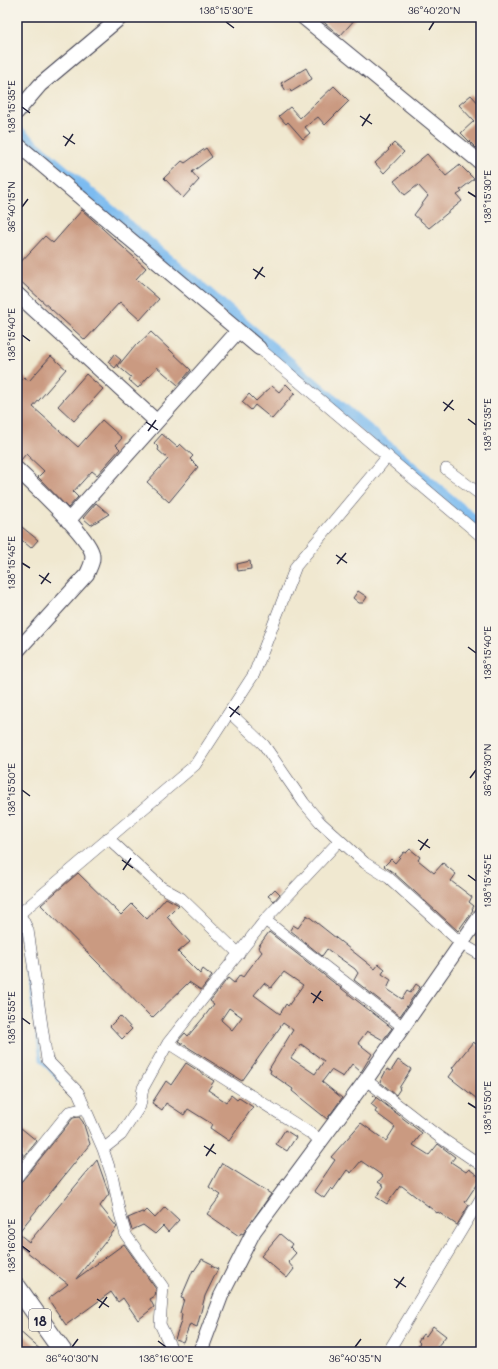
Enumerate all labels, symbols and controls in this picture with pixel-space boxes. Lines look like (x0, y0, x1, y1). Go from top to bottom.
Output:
text: 138°15'30"E (199, 3, 253, 17)
text: 36°40'20"N (408, 3, 460, 17)
text: 138°15'35"E (4, 80, 18, 134)
text: 138°15'30"E (480, 170, 494, 224)
text: 36°40'15"N (4, 181, 18, 233)
text: 138°15'40"E (4, 308, 18, 362)
text: 138°15'35"E (480, 398, 494, 452)
text: 138°15'45"E (4, 536, 18, 590)
text: 138°15'40"E (480, 626, 494, 680)
text: 36°40'30"N (480, 744, 494, 796)
text: 138°15'50"E (4, 763, 18, 817)
text: 138°15'45"E (480, 854, 494, 908)
text: 138°15'55"E (4, 991, 18, 1045)
text: 138°15'50"E (480, 1081, 494, 1135)
text: 138°16'00"E (4, 1218, 18, 1273)
road number: 18 (29, 1309, 51, 1331)
text: 36°40'30"N (46, 1351, 98, 1365)
text: 138°16'00"E (139, 1351, 194, 1365)
text: 36°40'35"N (329, 1351, 381, 1365)

